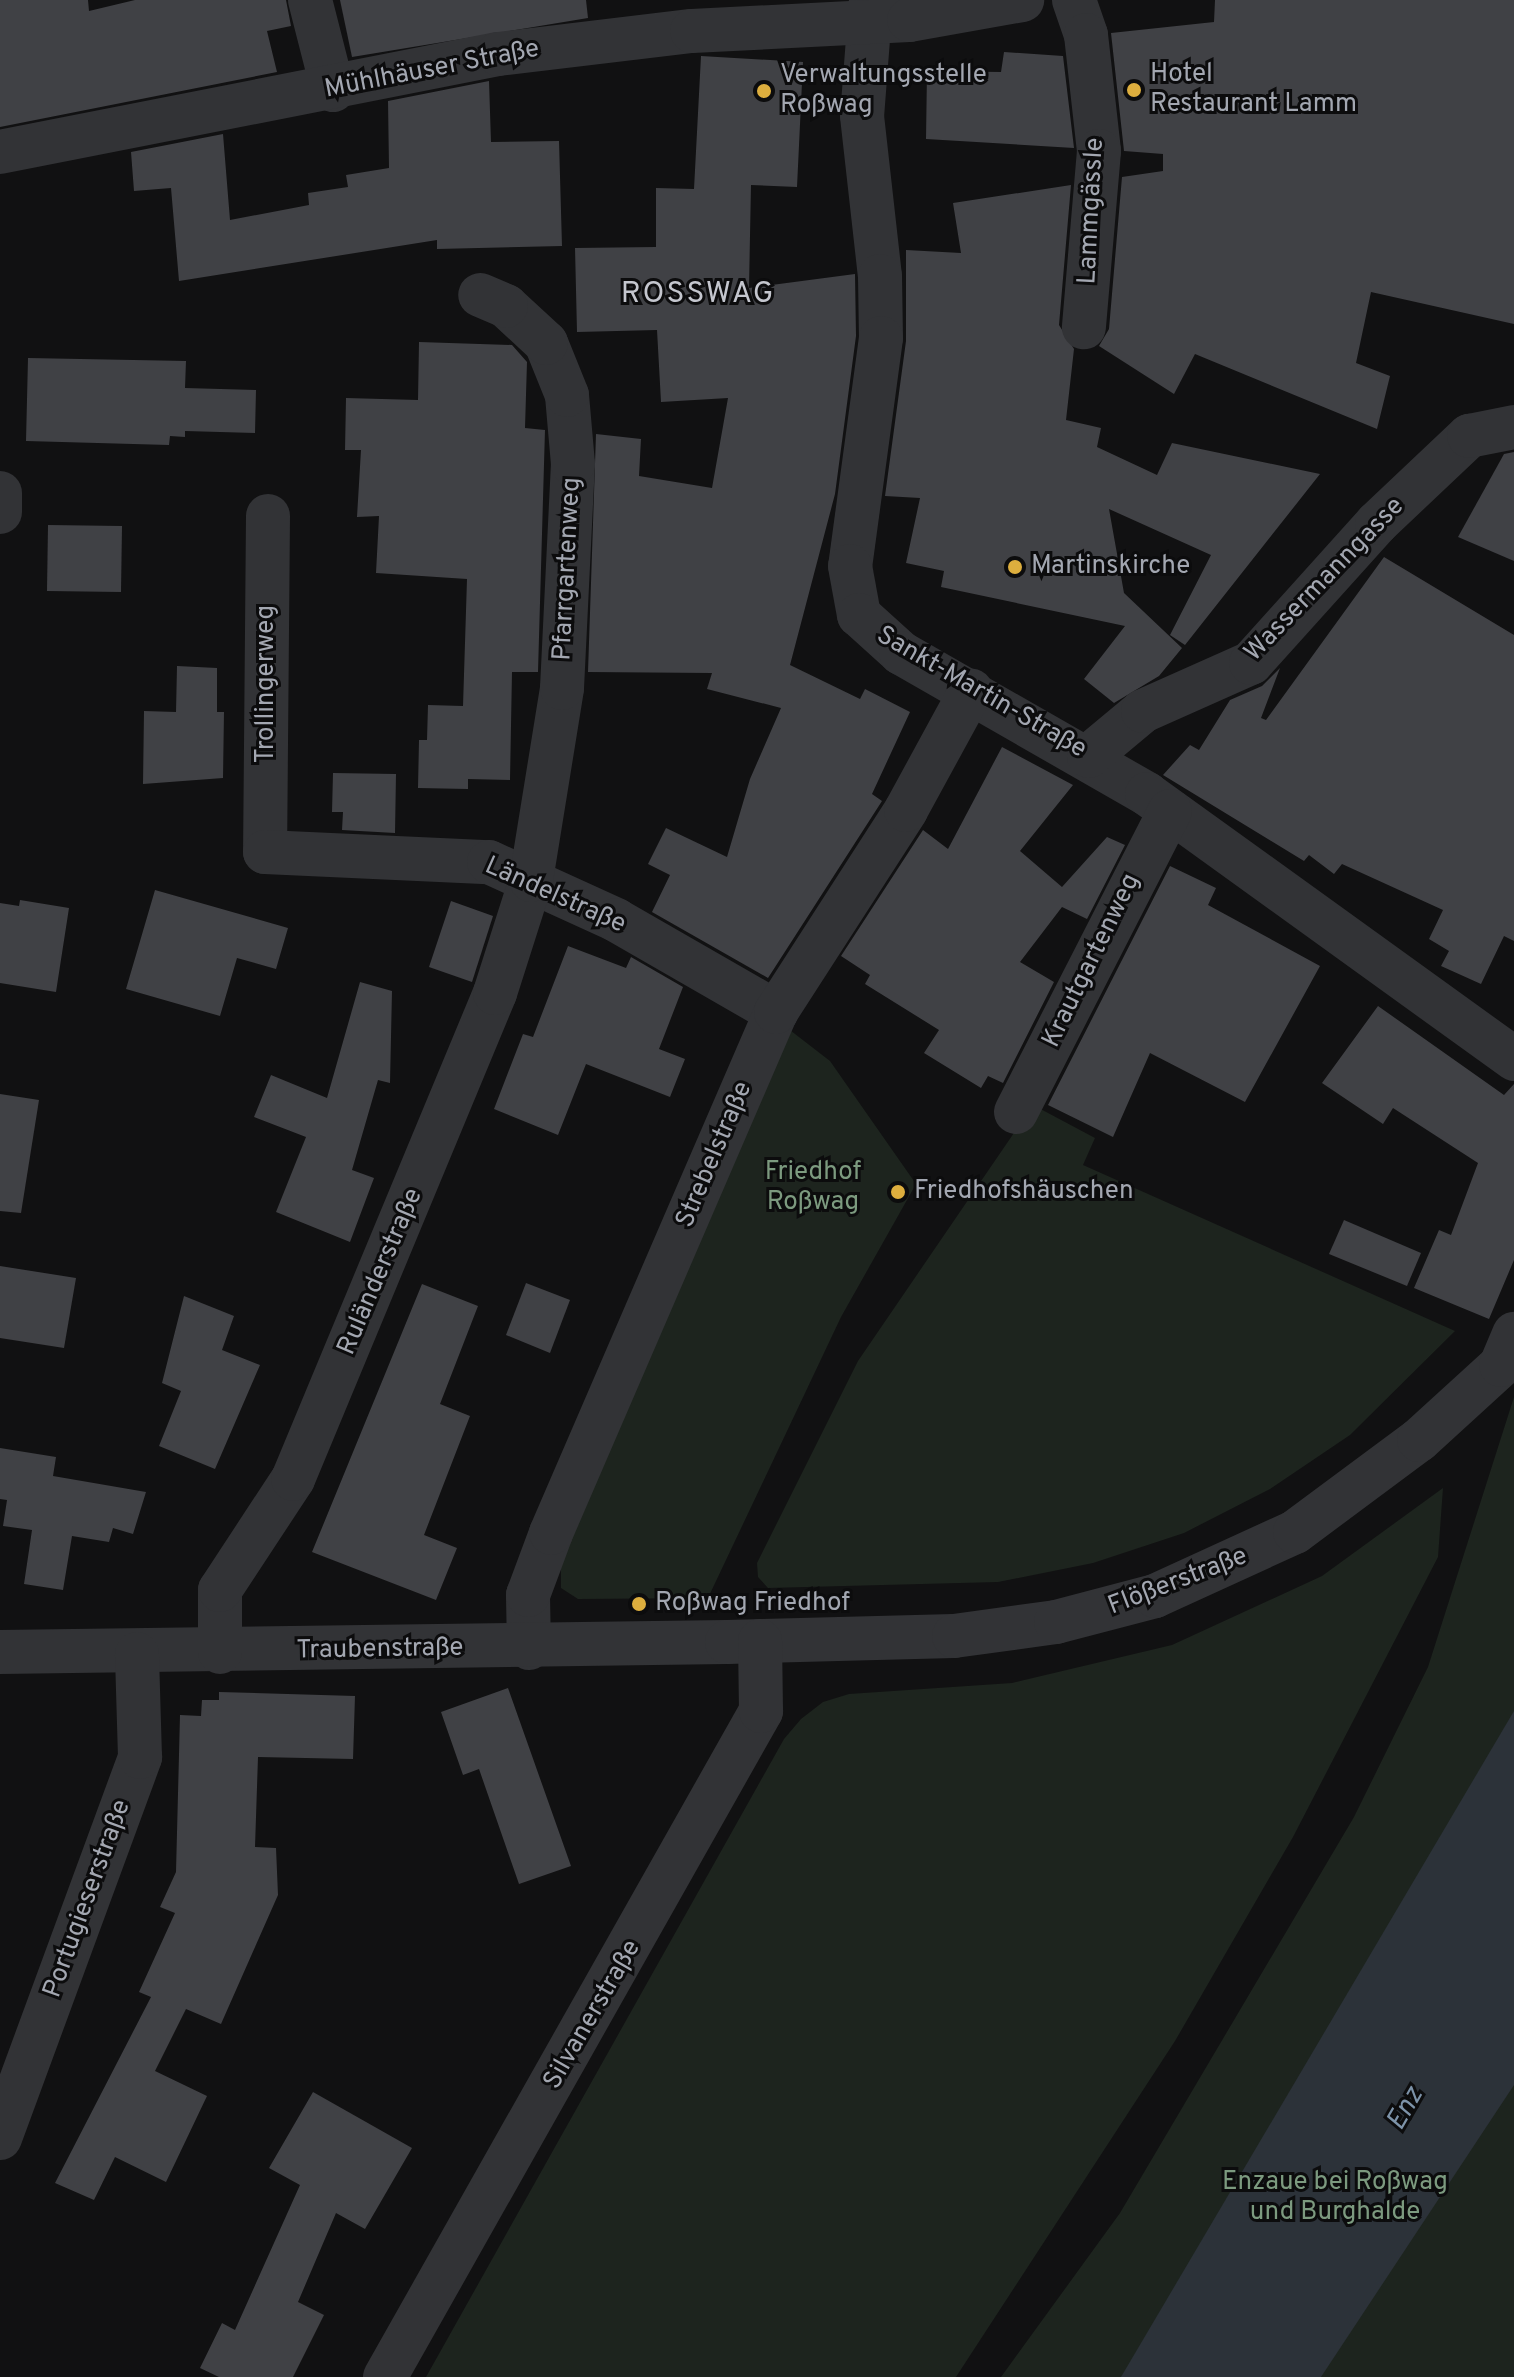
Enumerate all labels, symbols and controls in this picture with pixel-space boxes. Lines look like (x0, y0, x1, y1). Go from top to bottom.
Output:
street label: Mühlhäuser Straße (322, 34, 542, 106)
place label: Hotel Restaurant Lamm (1150, 59, 1357, 120)
place label: Verwaltungsstelle Roßwag (780, 60, 987, 122)
marker: Hotel Restaurant Lamm (1125, 81, 1143, 99)
marker: Verwaltungsstelle Roßwag (755, 82, 773, 100)
street label: Lammgässle (1073, 137, 1111, 285)
district label: ROSSWAG (621, 277, 775, 313)
street label: Pfarrgartenweg (548, 477, 588, 661)
street label: Wassermanngasse (1239, 491, 1411, 669)
place label: Martinskirche (1031, 551, 1190, 583)
marker: Martinskirche (1006, 558, 1024, 576)
street label: Trollingerweg (251, 605, 283, 763)
street label: Sankt-Martin-Straße (870, 620, 1092, 766)
street label: Ländelstraße (480, 851, 630, 941)
street label: Krautgartenweg (1036, 869, 1148, 1053)
street label: Strebelstraße (670, 1077, 760, 1233)
park label: Friedhof Roßwag (765, 1157, 861, 1218)
place label: Friedhofshäuschen (914, 1176, 1134, 1208)
marker: Friedhofshäuschen (889, 1183, 907, 1201)
street label: Ruländerstraße (332, 1184, 430, 1360)
street label: Flößerstraße (1104, 1541, 1252, 1623)
place label: Roßwag Friedhof (655, 1588, 850, 1620)
marker: Roßwag Friedhof (630, 1595, 648, 1613)
street label: Traubenstraße (296, 1633, 464, 1667)
street label: Portugieserstraße (38, 1796, 138, 2002)
street label: Silvanerstraße (538, 1935, 648, 2095)
water label: Enz (1380, 2081, 1432, 2137)
park label: Enzaue bei Roßwag und Burghalde (1222, 2167, 1448, 2228)

